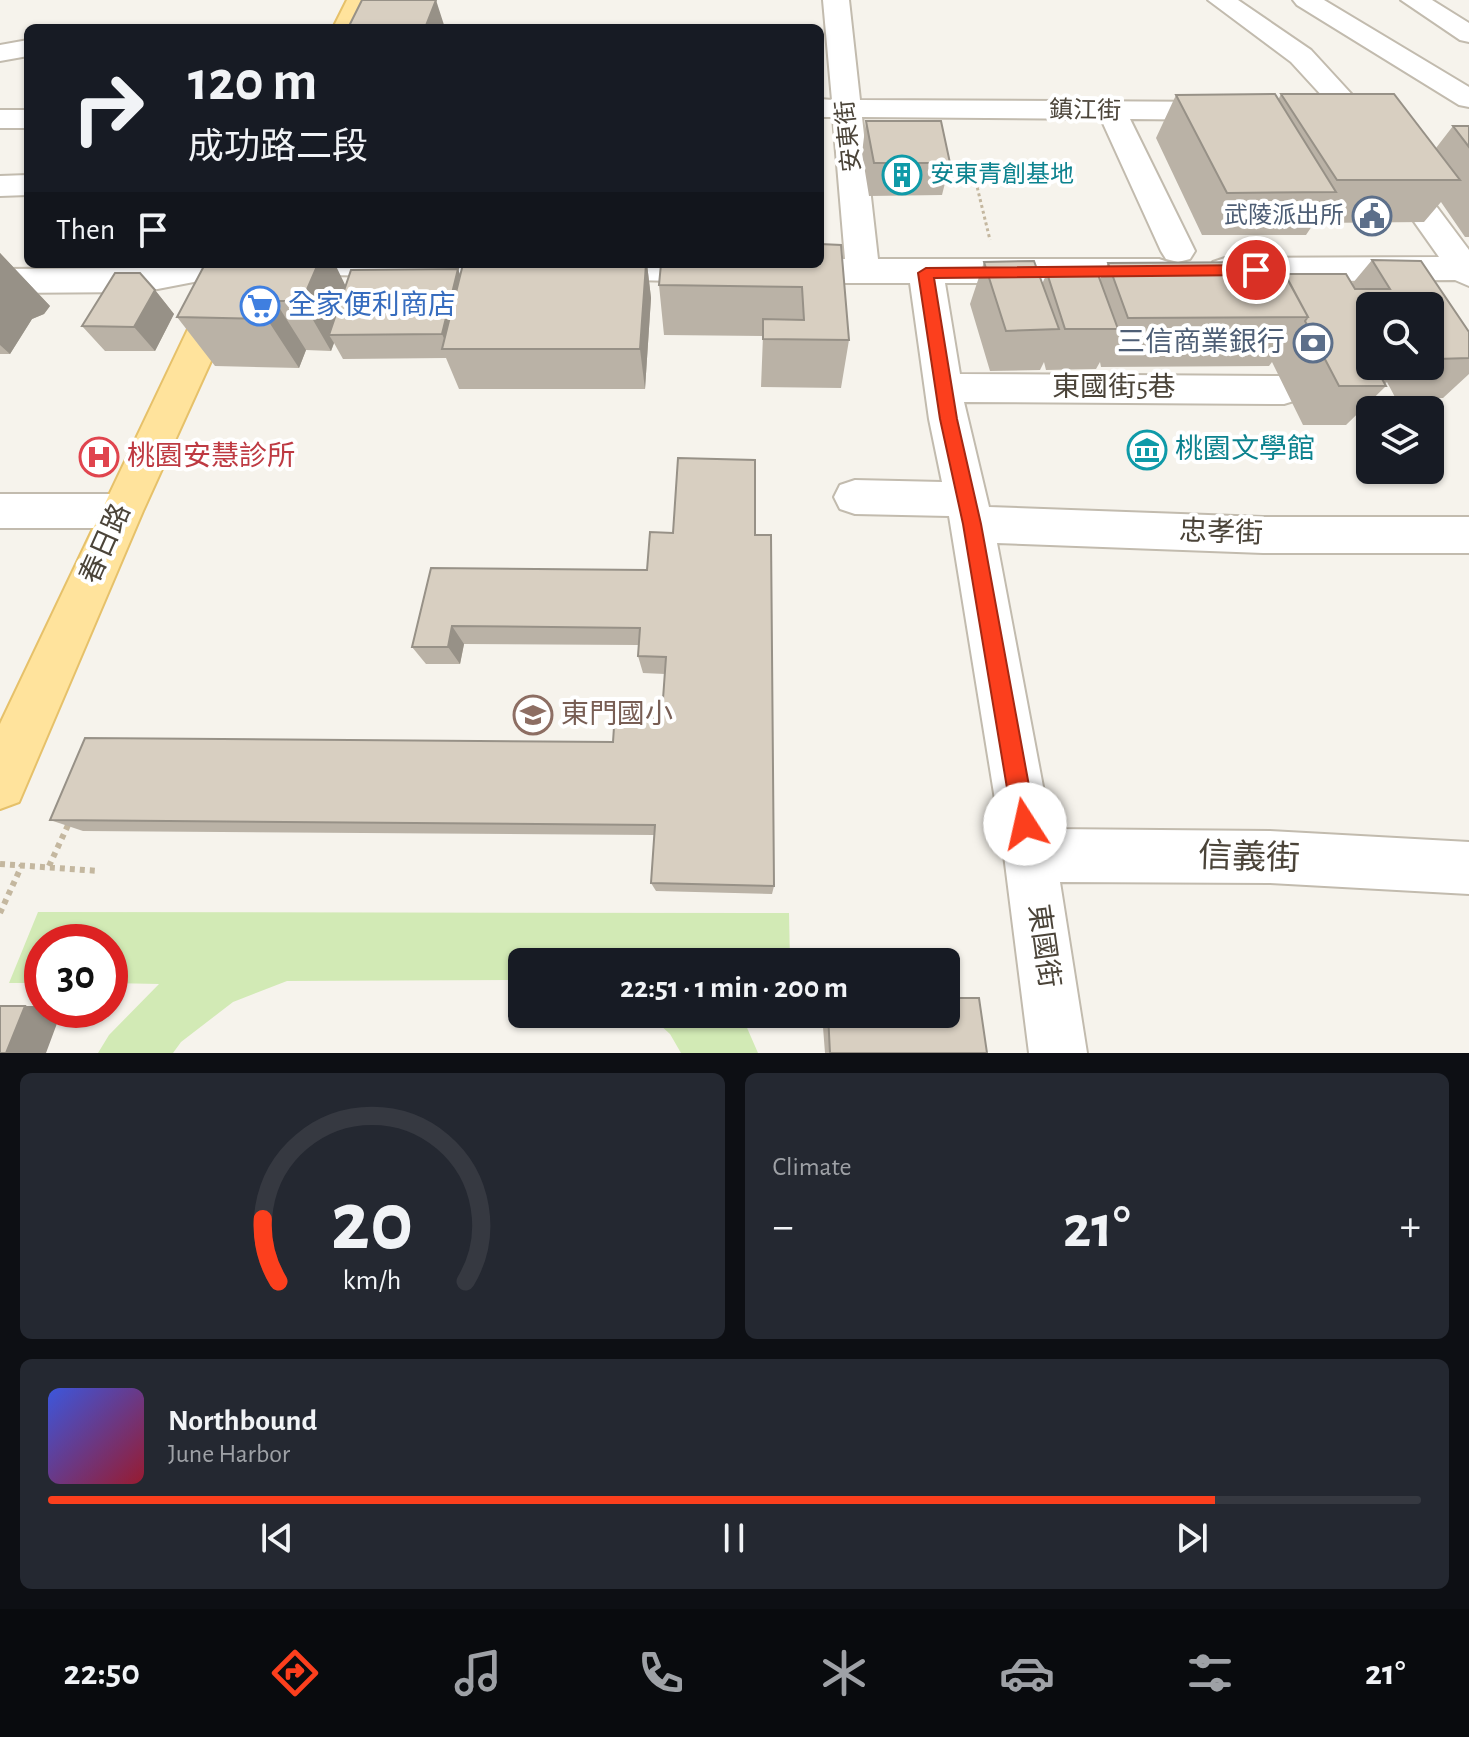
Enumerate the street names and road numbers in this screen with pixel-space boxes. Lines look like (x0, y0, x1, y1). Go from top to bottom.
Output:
street label: 鎮江街 (1049, 96, 1121, 124)
street label: 安東街 (831, 99, 865, 173)
street label: 東國街5巷 (1052, 372, 1176, 402)
street label: 春日路 (74, 499, 136, 588)
street label: 忠孝街 (1179, 516, 1264, 548)
street label: 信義街 (1197, 837, 1301, 877)
street label: 東國街 (1023, 902, 1065, 990)

